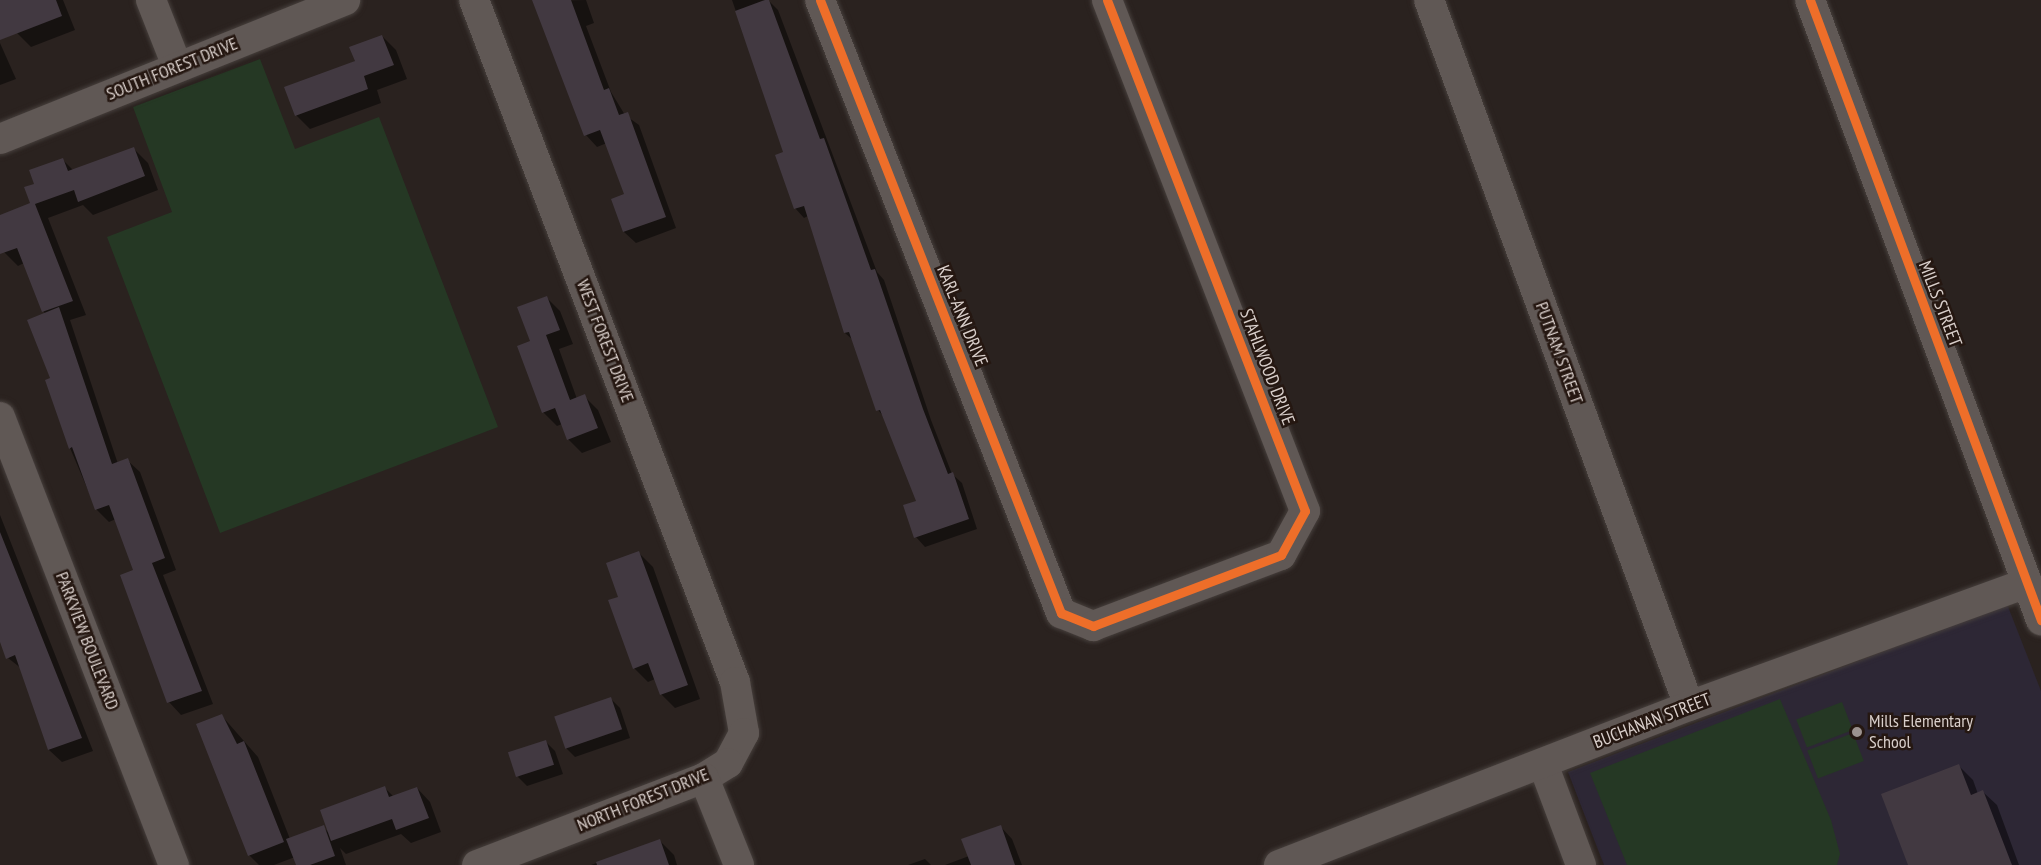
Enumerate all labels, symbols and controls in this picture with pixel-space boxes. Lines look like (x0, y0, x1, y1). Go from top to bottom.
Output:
street label: SOUTH FOREST DRIVE (103, 33, 241, 105)
street label: MILLS STREET (1914, 258, 1966, 350)
street label: KARL-ANN DRIVE (932, 262, 992, 370)
street label: WEST FOREST DRIVE (571, 276, 639, 406)
street label: PUTNAM STREET (1531, 299, 1587, 407)
street label: STAHLWOOD DRIVE (1235, 306, 1299, 428)
street label: PARKVIEW BOULEVARD (51, 569, 123, 713)
street label: BUCHANAN STREET (1590, 689, 1714, 753)
place label: Mills Elementary School (1869, 711, 1973, 754)
marker: Mills Elementary School (1850, 725, 1864, 739)
street label: NORTH FOREST DRIVE (574, 764, 712, 836)

